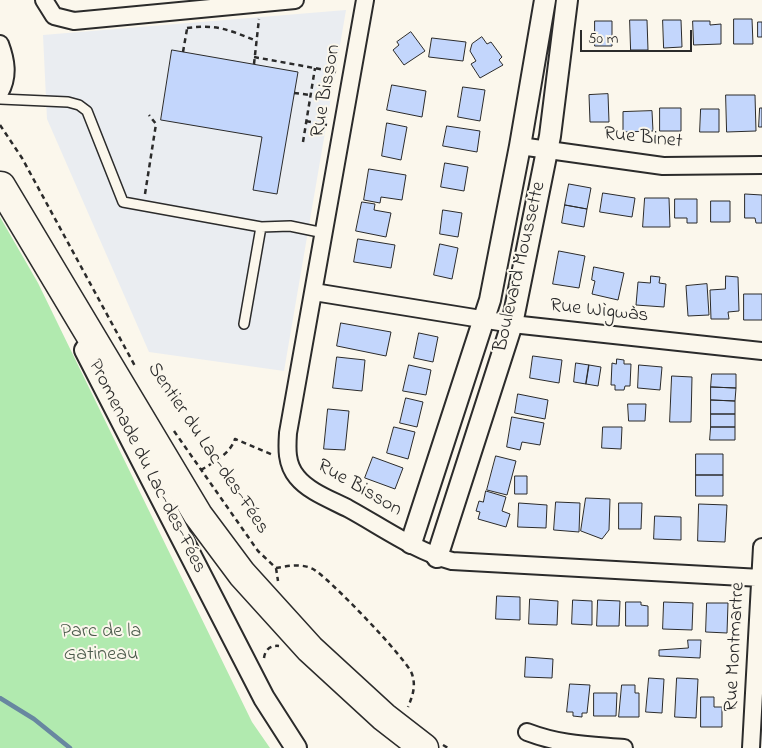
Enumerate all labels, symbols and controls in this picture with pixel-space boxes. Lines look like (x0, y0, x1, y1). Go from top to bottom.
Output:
scale bar (582, 20, 694, 52)
text: 50 m (588, 28, 618, 50)
street label: Rue Bisson (307, 43, 347, 139)
street label: Rue Binet (602, 123, 684, 155)
street label: Boulevard Moussette (490, 179, 552, 355)
street label: Rue Wìgwàs (549, 295, 649, 329)
street label: Promenade du Lac-des-Fées (82, 356, 210, 578)
street label: Sentier du Lac-des-Fées (141, 359, 273, 539)
street label: Rue Bisson (312, 455, 406, 523)
street label: Rue Montmartre (721, 582, 751, 712)
park label: Parc de la Gatineau (61, 621, 141, 668)

